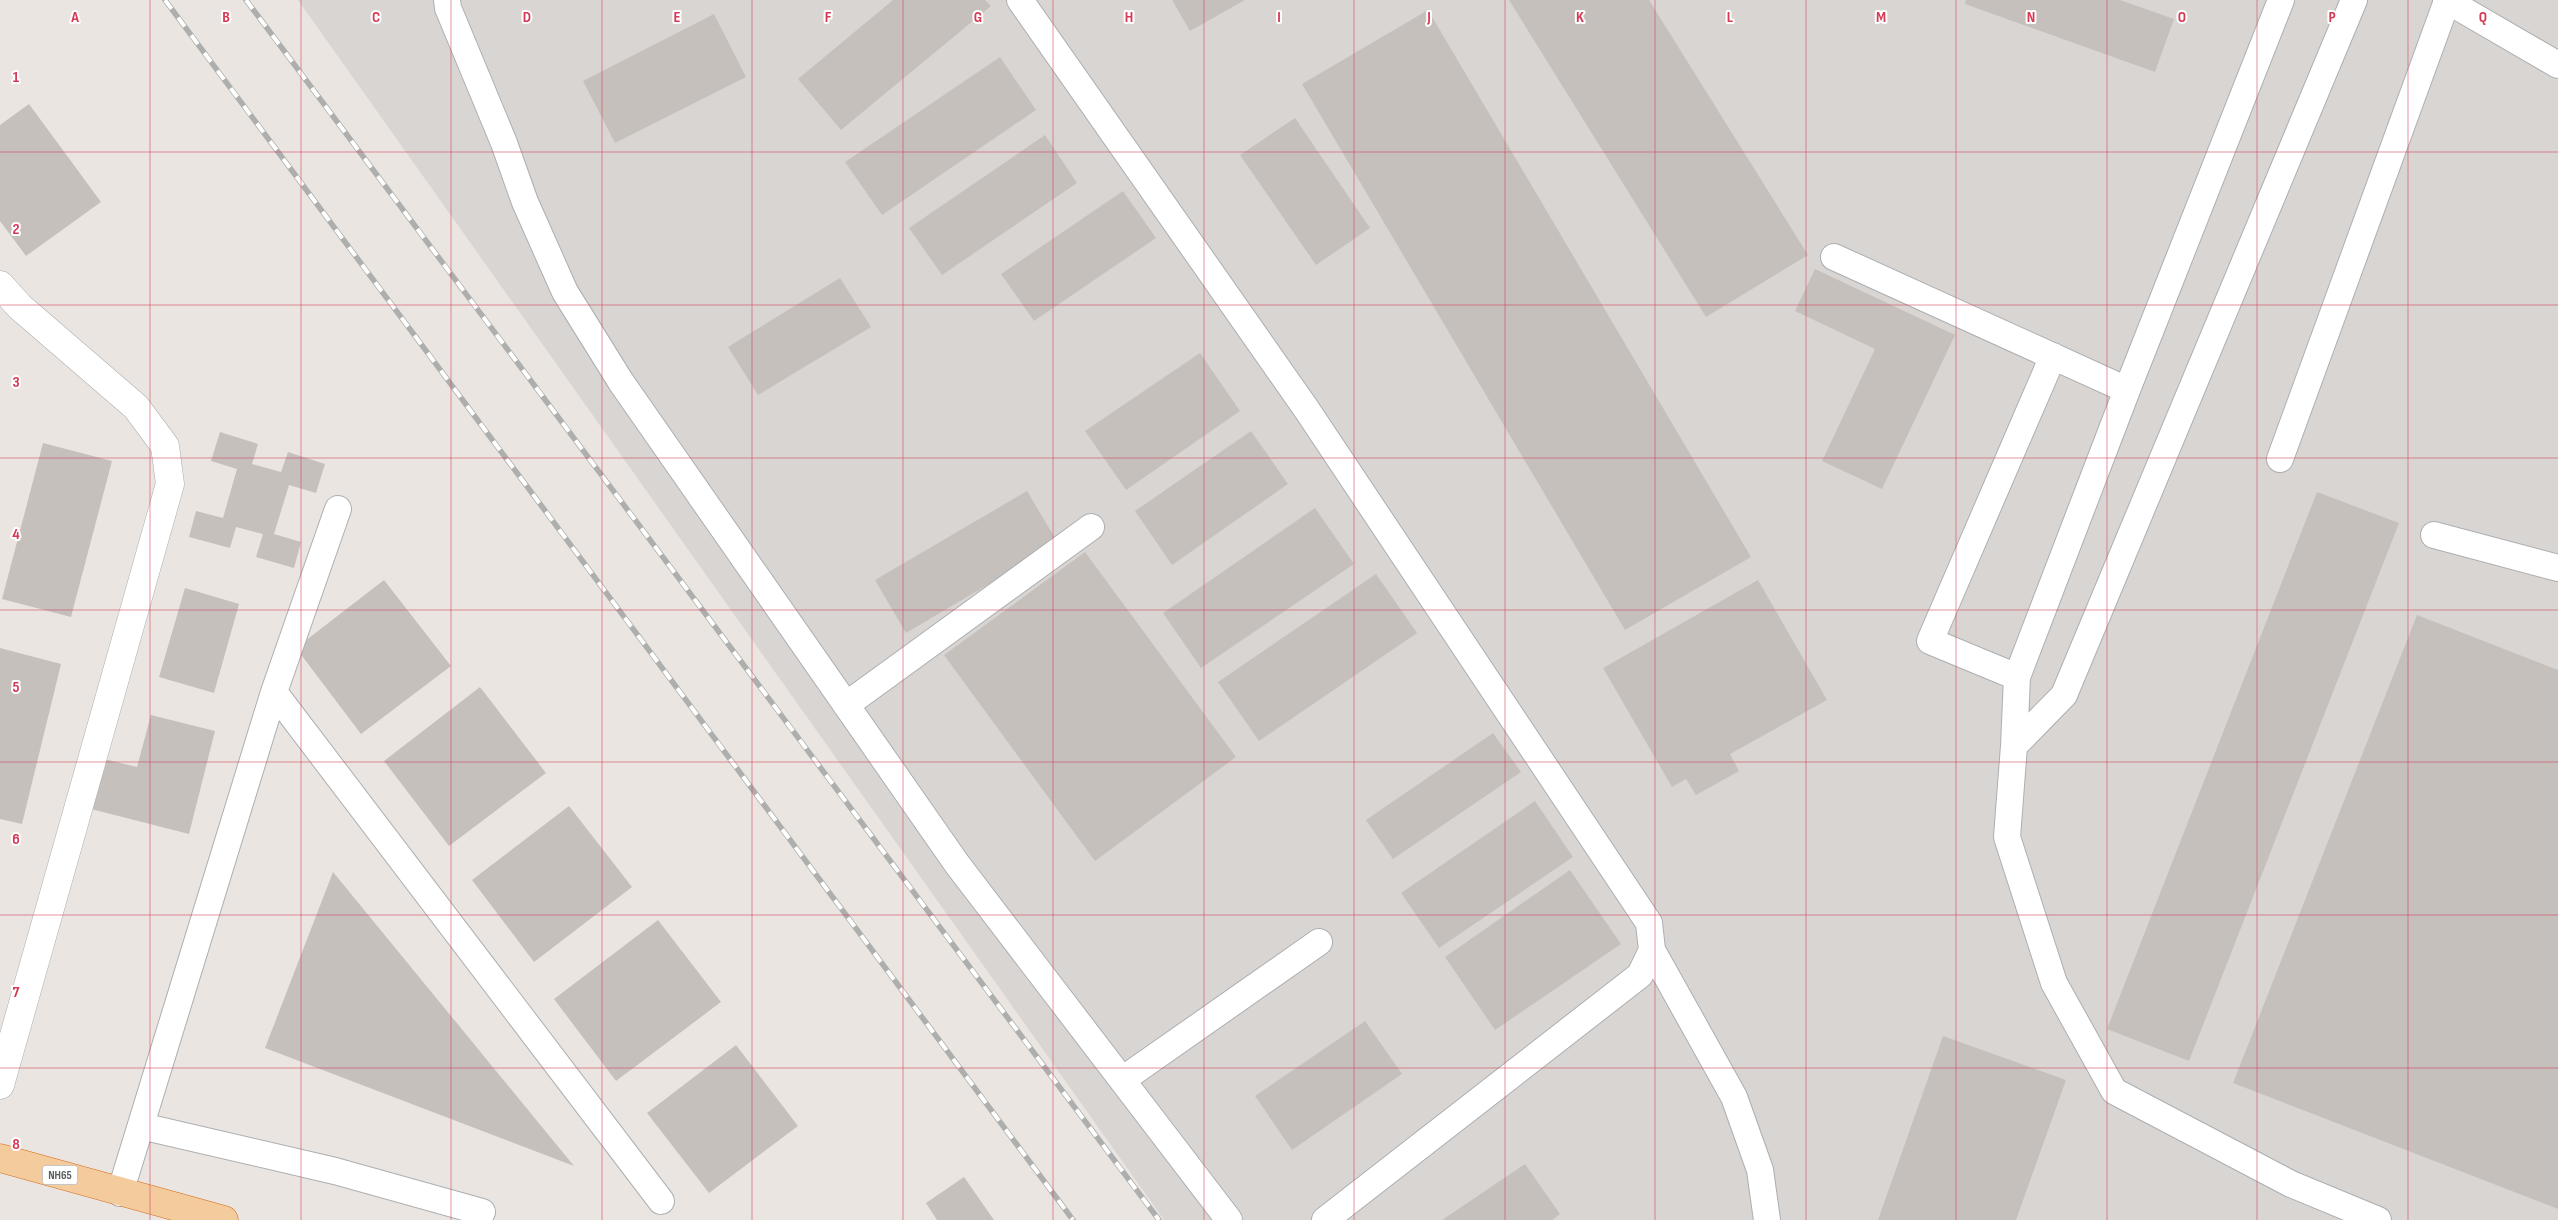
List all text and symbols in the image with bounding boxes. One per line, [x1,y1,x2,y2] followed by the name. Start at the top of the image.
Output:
[70,8,79,27] text: A
[222,8,230,27] text: B
[372,8,380,27] text: C
[523,8,531,27] text: D
[674,8,681,27] text: E
[825,8,832,27] text: F
[974,8,982,27] text: G
[1125,8,1133,27] text: H
[1277,8,1281,27] text: I
[1426,8,1431,27] text: J
[1576,8,1584,27] text: K
[1727,8,1734,27] text: L
[1876,8,1886,27] text: M
[2027,8,2035,27] text: N
[2178,8,2186,27] text: O
[2328,8,2336,27] text: P
[2479,8,2487,27] text: Q
[13,68,20,87] text: 1
[12,220,20,239] text: 2
[12,373,20,392] text: 3
[12,525,20,544] text: 4
[12,678,20,697] text: 5
[12,830,20,849] text: 6
[13,983,20,1002] text: 7
[12,1135,20,1154] text: 8
[42,1166,78,1184] road number: NH65

